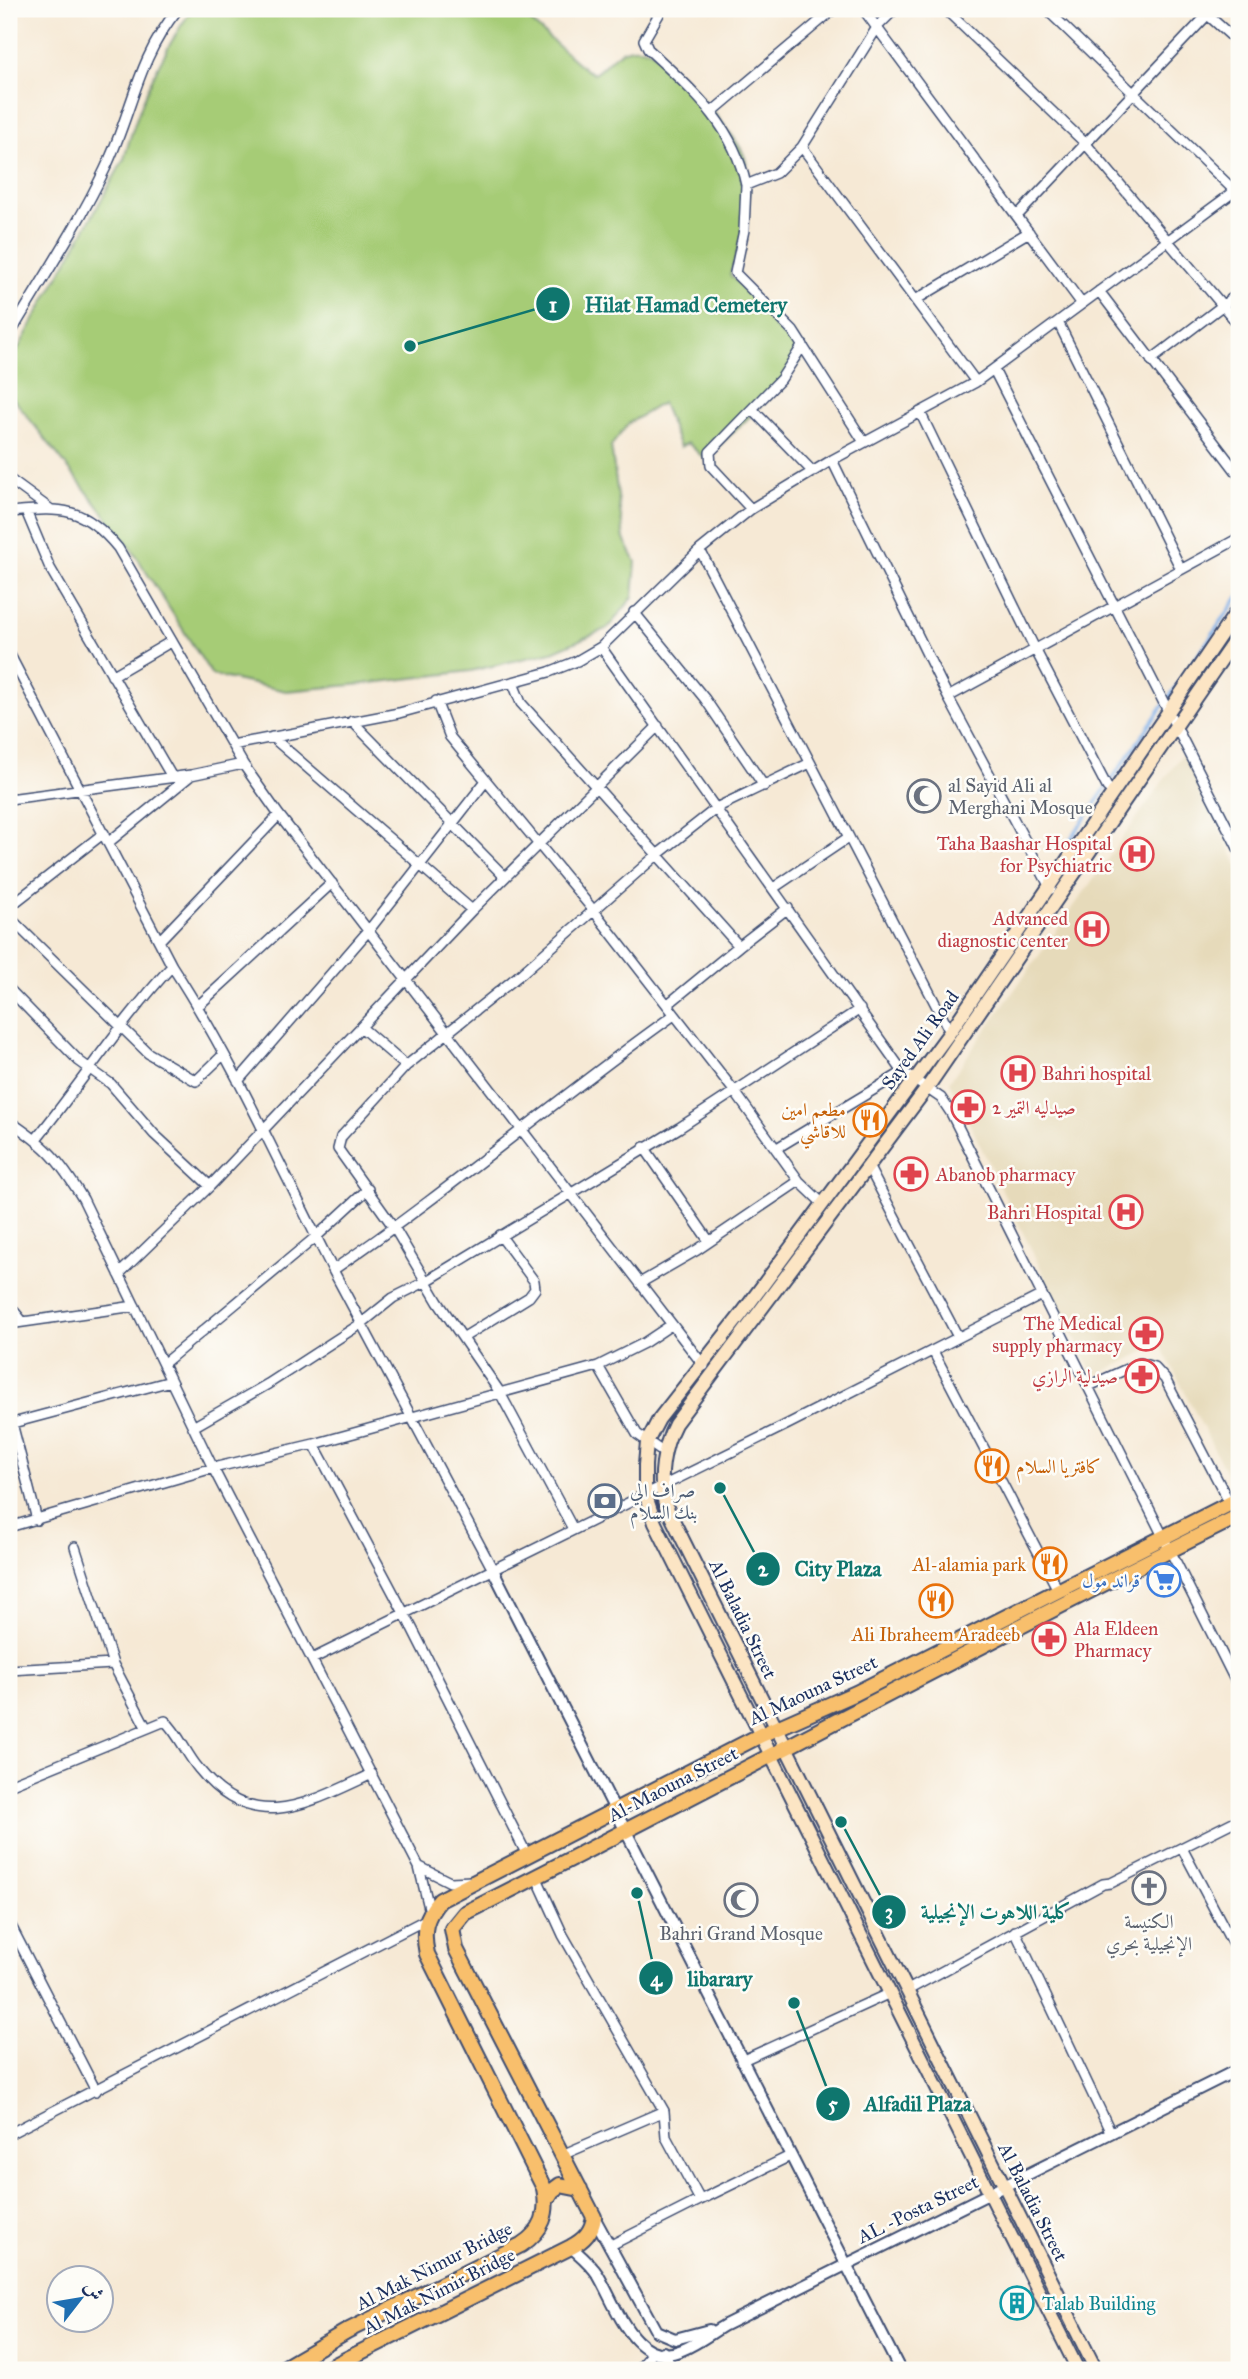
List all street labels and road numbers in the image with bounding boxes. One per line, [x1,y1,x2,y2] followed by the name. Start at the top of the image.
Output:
[876,986,964,1094] street label: Sayed Ali Road
[704,1555,782,1683] street label: Al Baladia Street
[744,1650,881,1730] street label: Al Maouna Street
[603,1741,742,1827] street label: Al-Maouna Street
[993,2138,1073,2265] street label: Al Baladia Street
[853,2170,983,2249] street label: AL -Posta Street
[351,2217,516,2317] street label: Al Mak Nimur Bridge
[358,2243,519,2341] street label: Al Mak Nimir Bridge

